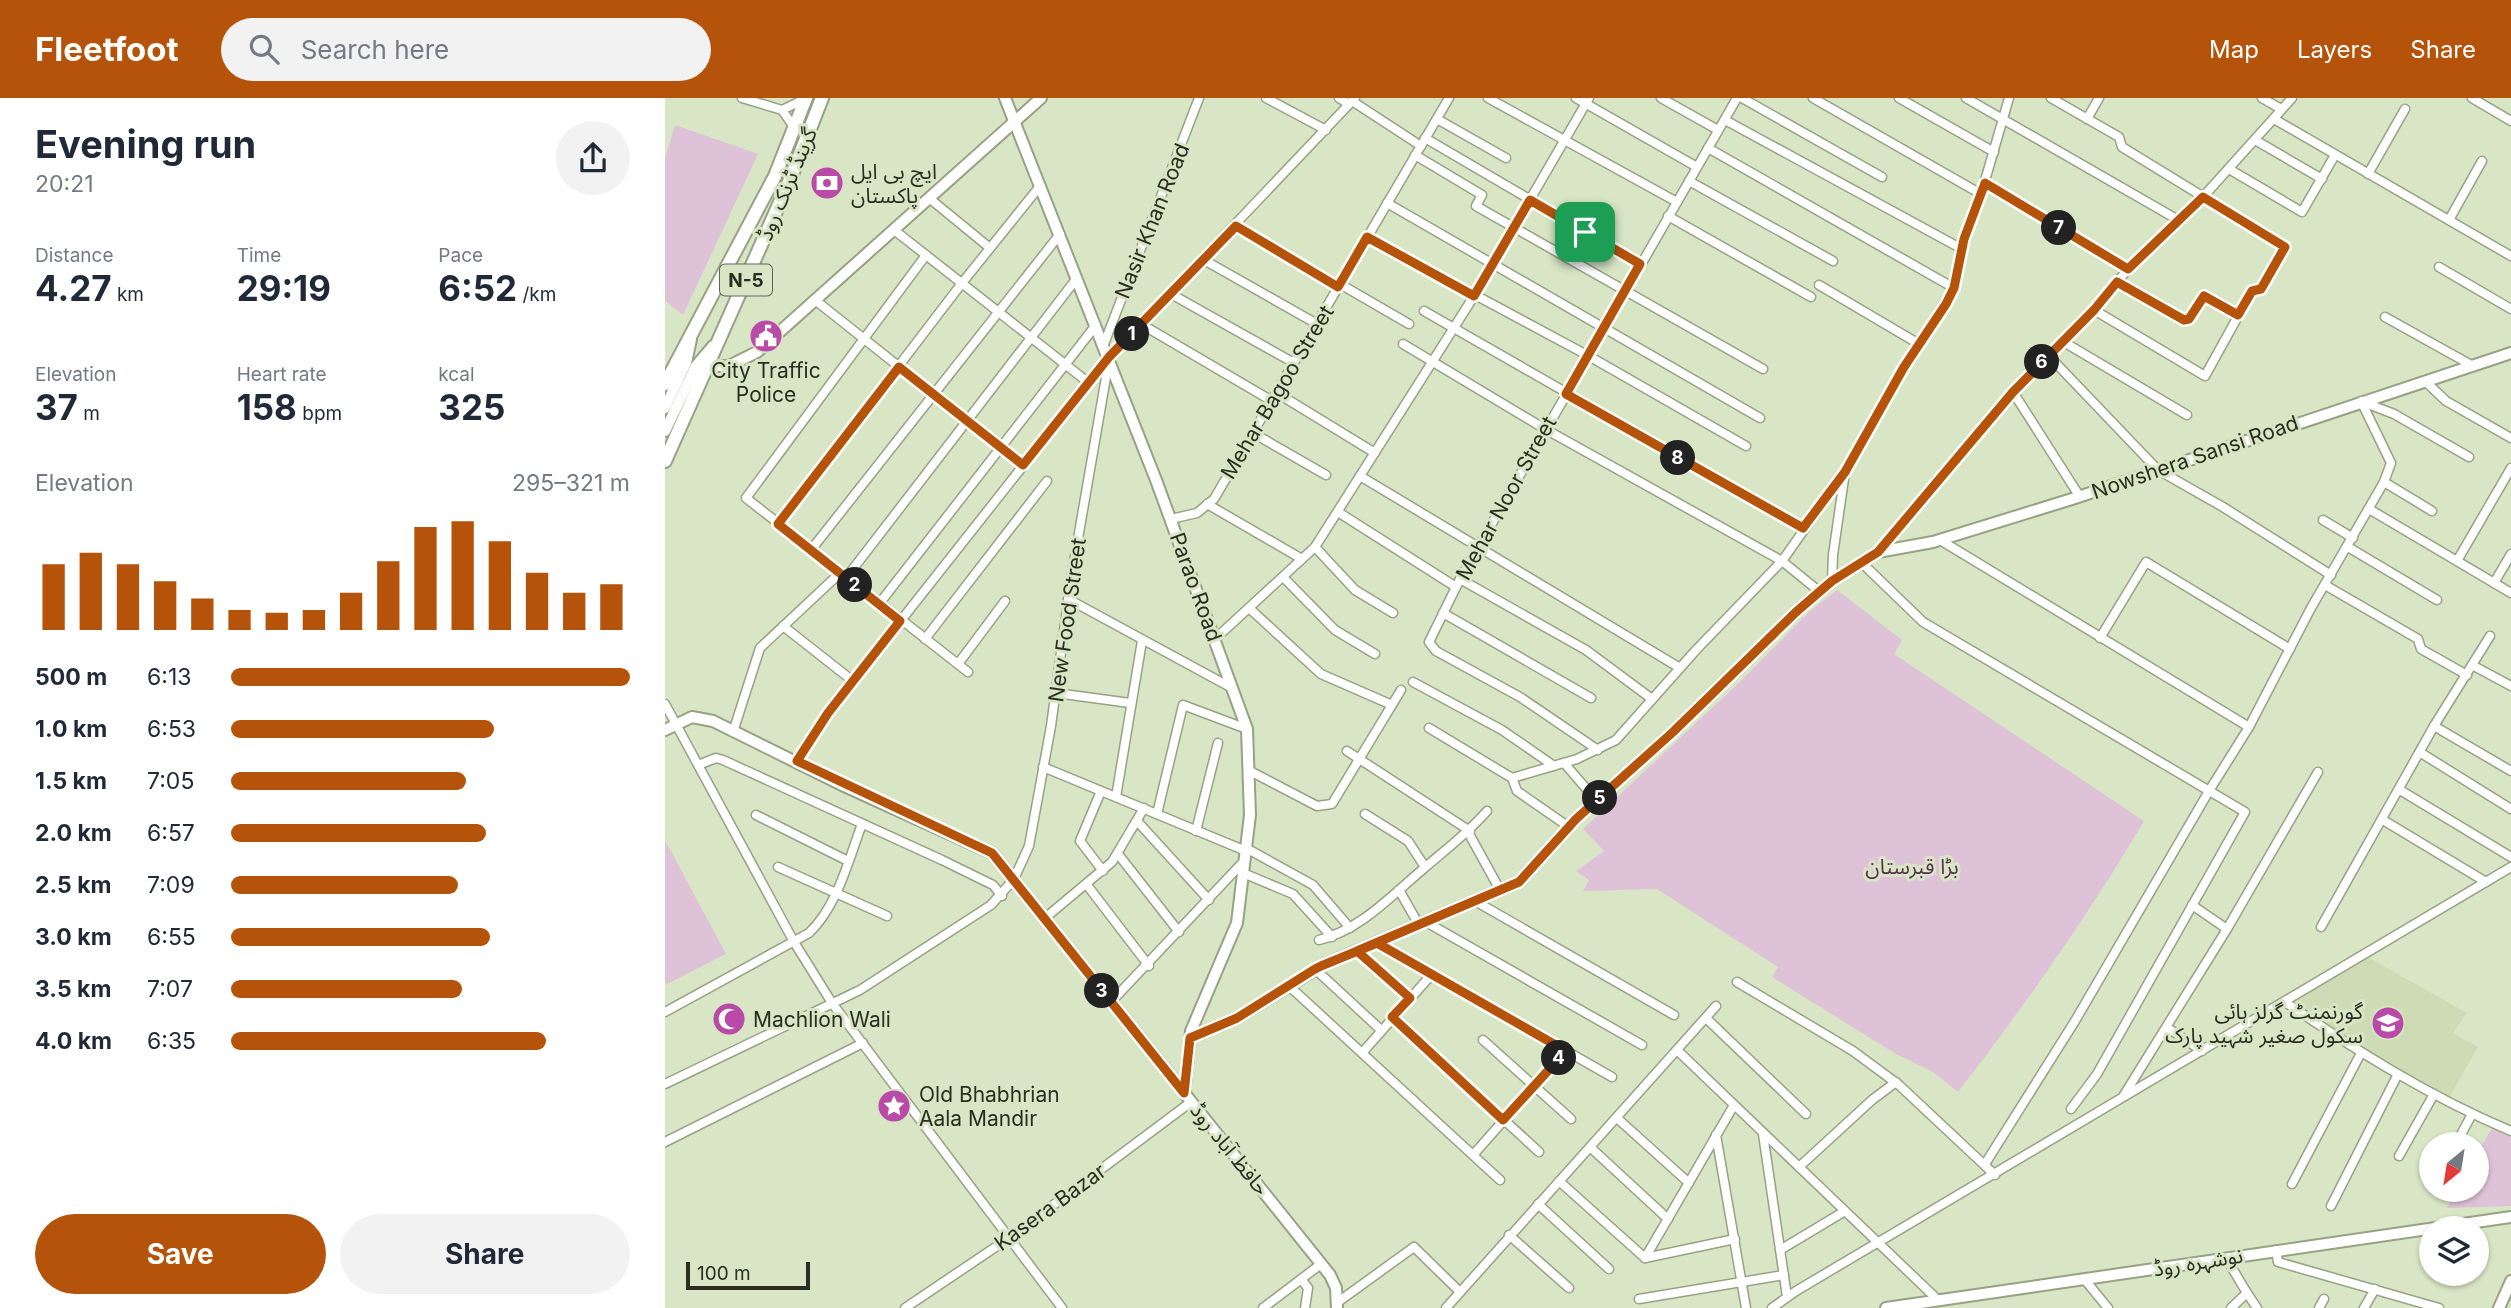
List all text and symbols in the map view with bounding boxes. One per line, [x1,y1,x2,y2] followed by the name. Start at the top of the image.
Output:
[221,18,711,81] search box
[35,29,179,69] text: Fleetfoot
[245,30,283,68] icon: search
[301,34,449,65] text: Search here
[2209,35,2259,64] text: Map
[2297,35,2372,64] text: Layers
[2410,35,2476,64] text: Share
[35,121,256,167] text: Evening run
[556,121,630,195] button: share
[752,124,822,244] street label: گرینڈ ٹرنک روڈ
[1110,140,1194,302] street label: Nasir Khan Road
[851,159,937,209] place label: ایچ بی ایل پاکستان
[808,164,846,202] bank icon: ایچ بی ایل پاکستان
[35,170,94,198] text: 20:21
[1555,202,1615,262] pin
[2041,211,2077,246] pin: 7
[1566,213,1604,251] icon: arrive
[2053,216,2064,239] text: 7
[35,244,113,267] text: Distance
[237,244,281,267] text: Time
[438,244,483,267] text: Pace
[720,264,772,296] road number: N-5
[35,267,112,309] text: 4.27
[237,267,331,309] text: 29:19
[438,267,517,309] text: 6:52
[112,283,144,306] text: km
[517,283,556,306] text: /km
[1215,301,1339,483] street label: Mehar Bagoo Street
[1114,316,1149,352] pin: 1
[747,317,785,355] public building icon: City Traffic Police
[1127,322,1136,345] text: 1
[2025,344,2059,380] pin: 6
[2035,350,2048,373] text: 6
[711,358,821,407] place label: City Traffic Police
[35,363,116,386] text: Elevation
[237,363,327,386] text: Heart rate
[438,363,475,386] text: kcal
[35,386,78,428] text: 37
[237,386,297,428] text: 158
[438,386,505,428] text: 325
[78,402,100,425] text: m
[297,402,342,425] text: bpm
[2088,410,2302,504] street label: Nowshera Sansi Road
[1451,412,1561,584] street label: Mehar Noor Street
[1661,440,1695,476] pin: 8
[1671,446,1684,469] text: 8
[35,469,134,497] text: Elevation
[512,469,630,497] text: 295–321 m
[1165,529,1227,645] street label: Parao Road
[1043,536,1091,704] street label: New Food Street
[837,568,873,602] pin: 2
[849,573,860,596] text: 2
[35,663,107,691] text: 500 m
[147,663,191,691] text: 6:13
[35,715,107,743] text: 1.0 km
[147,715,196,743] text: 6:53
[35,767,107,795] text: 1.5 km
[147,767,194,795] text: 7:05
[1583,780,1618,816] pin: 5
[1593,786,1606,809] text: 5
[35,819,112,847] text: 2.0 km
[147,819,195,847] text: 6:57
[1865,854,1959,879] park label: بڑا قبرستان
[35,871,112,899] text: 2.5 km
[147,871,195,899] text: 7:09
[35,923,112,951] text: 3.0 km
[147,923,196,951] text: 6:55
[1085,974,1119,1008] pin: 3
[35,975,111,1003] text: 3.5 km
[147,975,193,1003] text: 7:07
[1095,979,1108,1002] text: 3
[2165,999,2363,1049] place label: گورنمنٹ گرلز ہائی سکول صغیر شہید پارک
[710,1000,748,1038] mosque icon: Machlion Wali
[2369,1004,2407,1042] school or university icon: گورنمنٹ گرلز ہائی سکول صغیر شہید پارک
[753,1007,891,1032] place label: Machlion Wali
[35,1027,112,1055] text: 4.0 km
[147,1027,196,1055] text: 6:35
[1541,1040,1577,1076] pin: 4
[1552,1046,1565,1069] text: 4
[919,1082,1060,1131] place label: Old Bhabhrian Aala Mandir
[875,1087,913,1125] place icon: Old Bhabhrian Aala Mandir
[1185,1098,1275,1200] street label: حافظ آباد روڈ
[2419,1132,2489,1202] north arrow
[2419,1132,2489,1286] map controls
[989,1158,1111,1256] street label: Kasera Bazar
[35,1214,326,1294] button: Save
[340,1214,630,1294] button: Share
[2419,1216,2489,1286] button: layers
[2151,1243,2245,1282] street label: نوشہرہ روڈ
[686,1259,810,1291] scale bar
[697,1262,751,1285] text: 100 m

